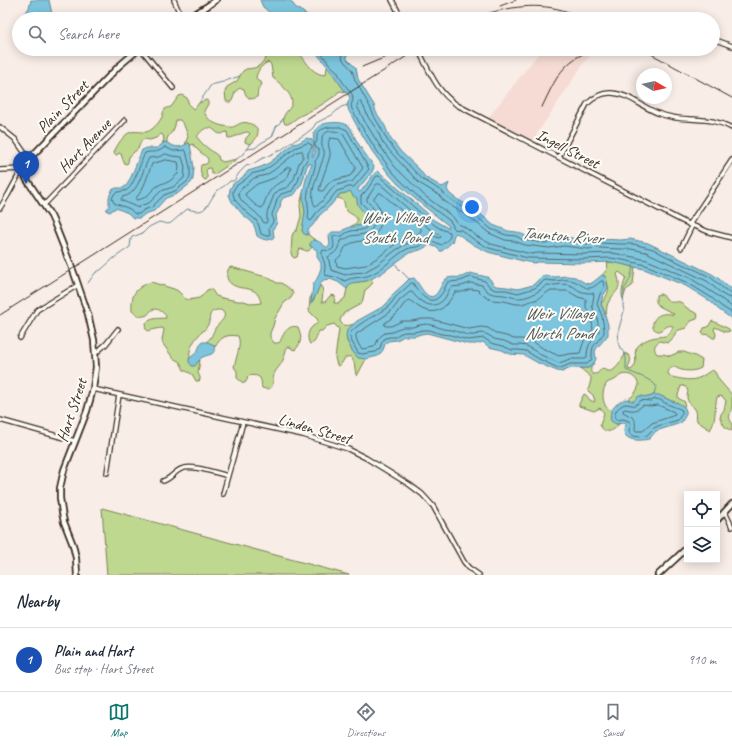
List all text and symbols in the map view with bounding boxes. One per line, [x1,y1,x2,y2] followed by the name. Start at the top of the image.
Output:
[12,12,720,56] search box
[26,23,48,45] icon: search
[58,25,119,44] text: Search here
[636,68,672,104] north arrow
[33,75,94,137] street label: Plain Street
[54,113,117,177] street label: Hart Avenue
[533,125,604,174] street label: Ingell Street
[13,151,39,184] pin: 1
[462,197,482,217] your location
[361,207,433,248] water label: Weir Village South Pond
[521,222,606,249] water label: Taunton River
[525,303,598,344] water label: Weir Village North Pond
[52,374,92,445] street label: Hart Street
[276,409,356,450] street label: Linden Street
[684,491,720,563] map controls
[684,491,720,527] button: locate
[684,527,720,563] button: layers
[16,591,59,612] text: Nearby
[54,642,132,661] text: Plain and Hart
[26,652,32,668] text: 1
[688,652,716,668] text: 910 m
[54,661,153,677] text: Bus stop · Hart Street
[108,701,130,739] tab: Map
[347,701,385,739] tab: Directions
[602,701,624,739] tab: Saved

